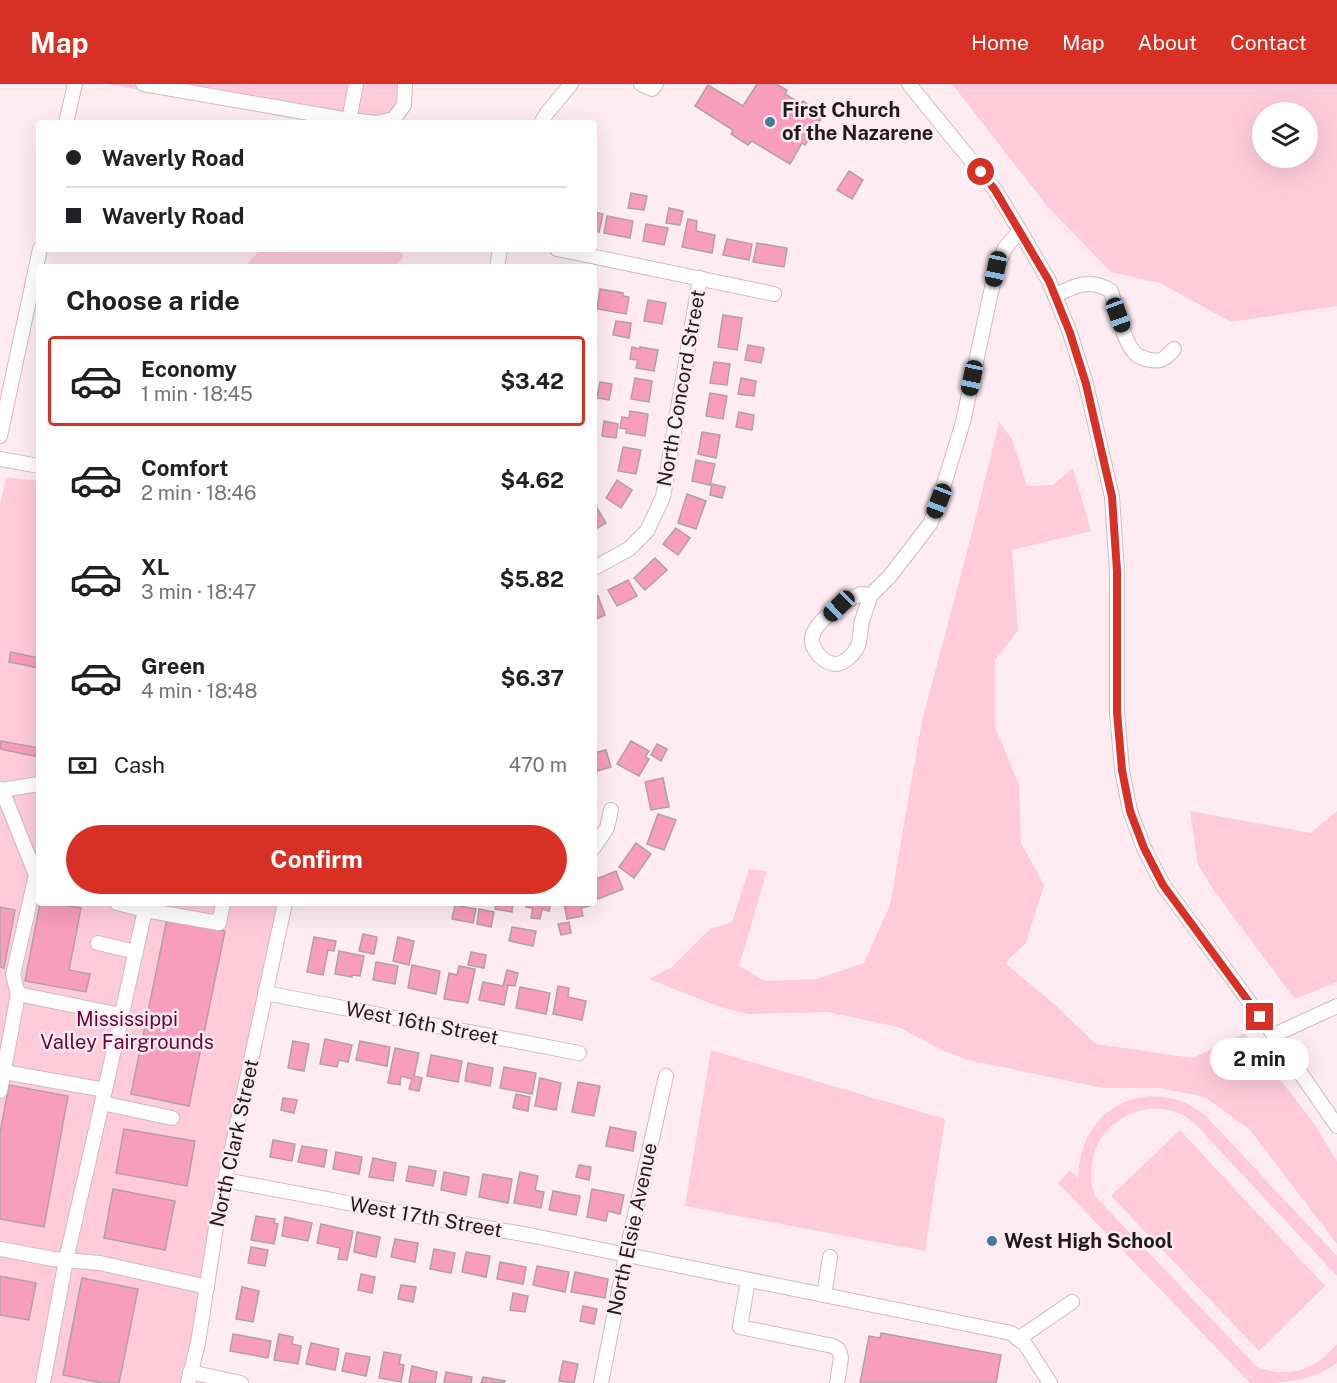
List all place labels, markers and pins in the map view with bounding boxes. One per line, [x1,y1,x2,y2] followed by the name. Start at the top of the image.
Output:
[782,98,933,145] place label: First Church of the Nazarene
[763,115,777,129] marker: First Church of the Nazarene
[1004,1229,1173,1253] place label: West High School
[985,1234,999,1248] marker: West High School

